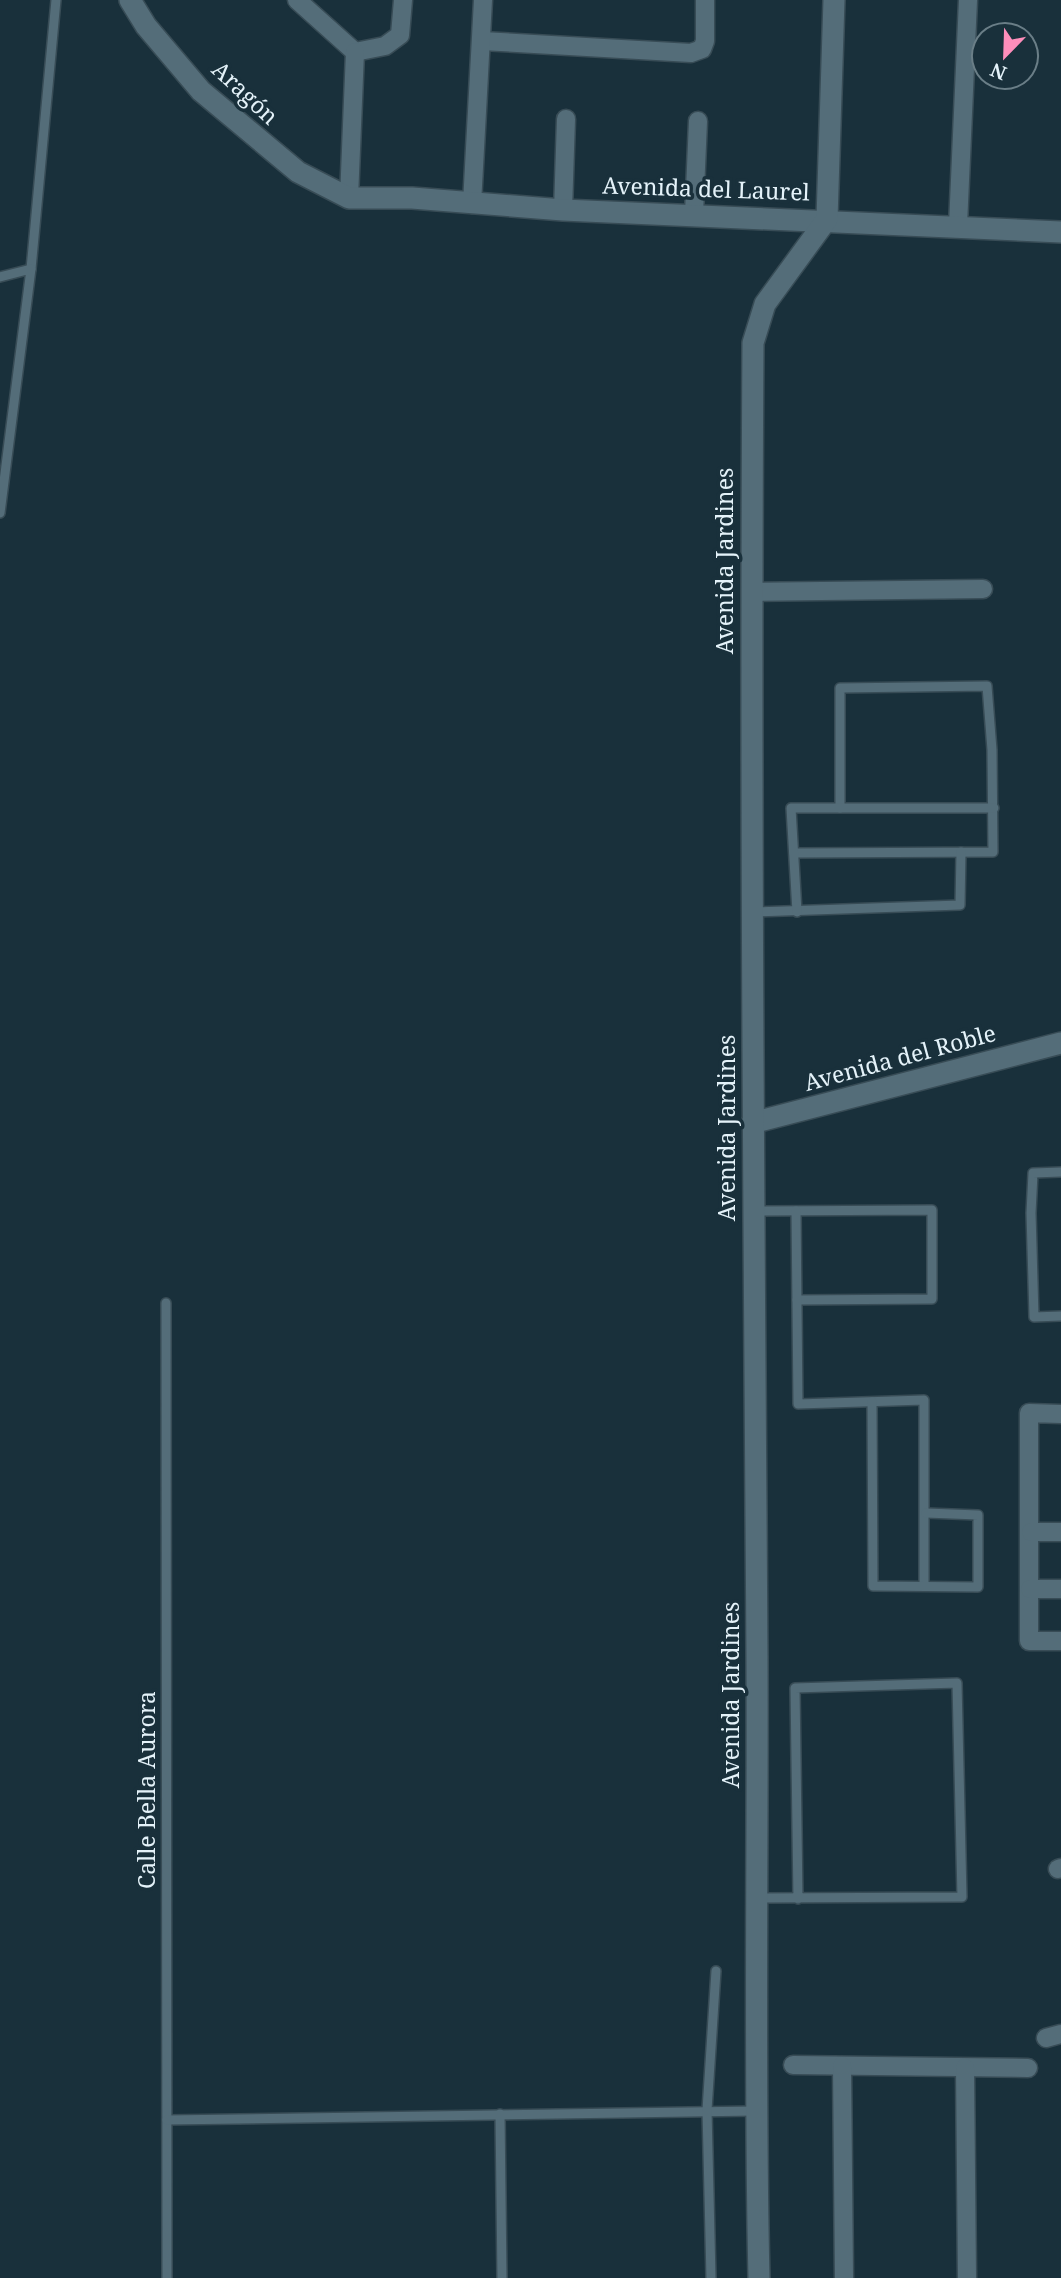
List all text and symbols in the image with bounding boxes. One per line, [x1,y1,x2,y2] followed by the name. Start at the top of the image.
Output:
[970,21,1040,91] north arrow
[206,53,286,131] street label: Aragón
[986,57,1010,87] text: N
[602,168,810,208] street label: Avenida del Laurel
[708,468,740,654] street label: Avenida Jardines
[800,1016,999,1098] street label: Avenida del Roble
[710,1035,742,1221] street label: Avenida Jardines
[714,1602,746,1788] street label: Avenida Jardines
[130,1691,162,1889] street label: Calle Bella Aurora

